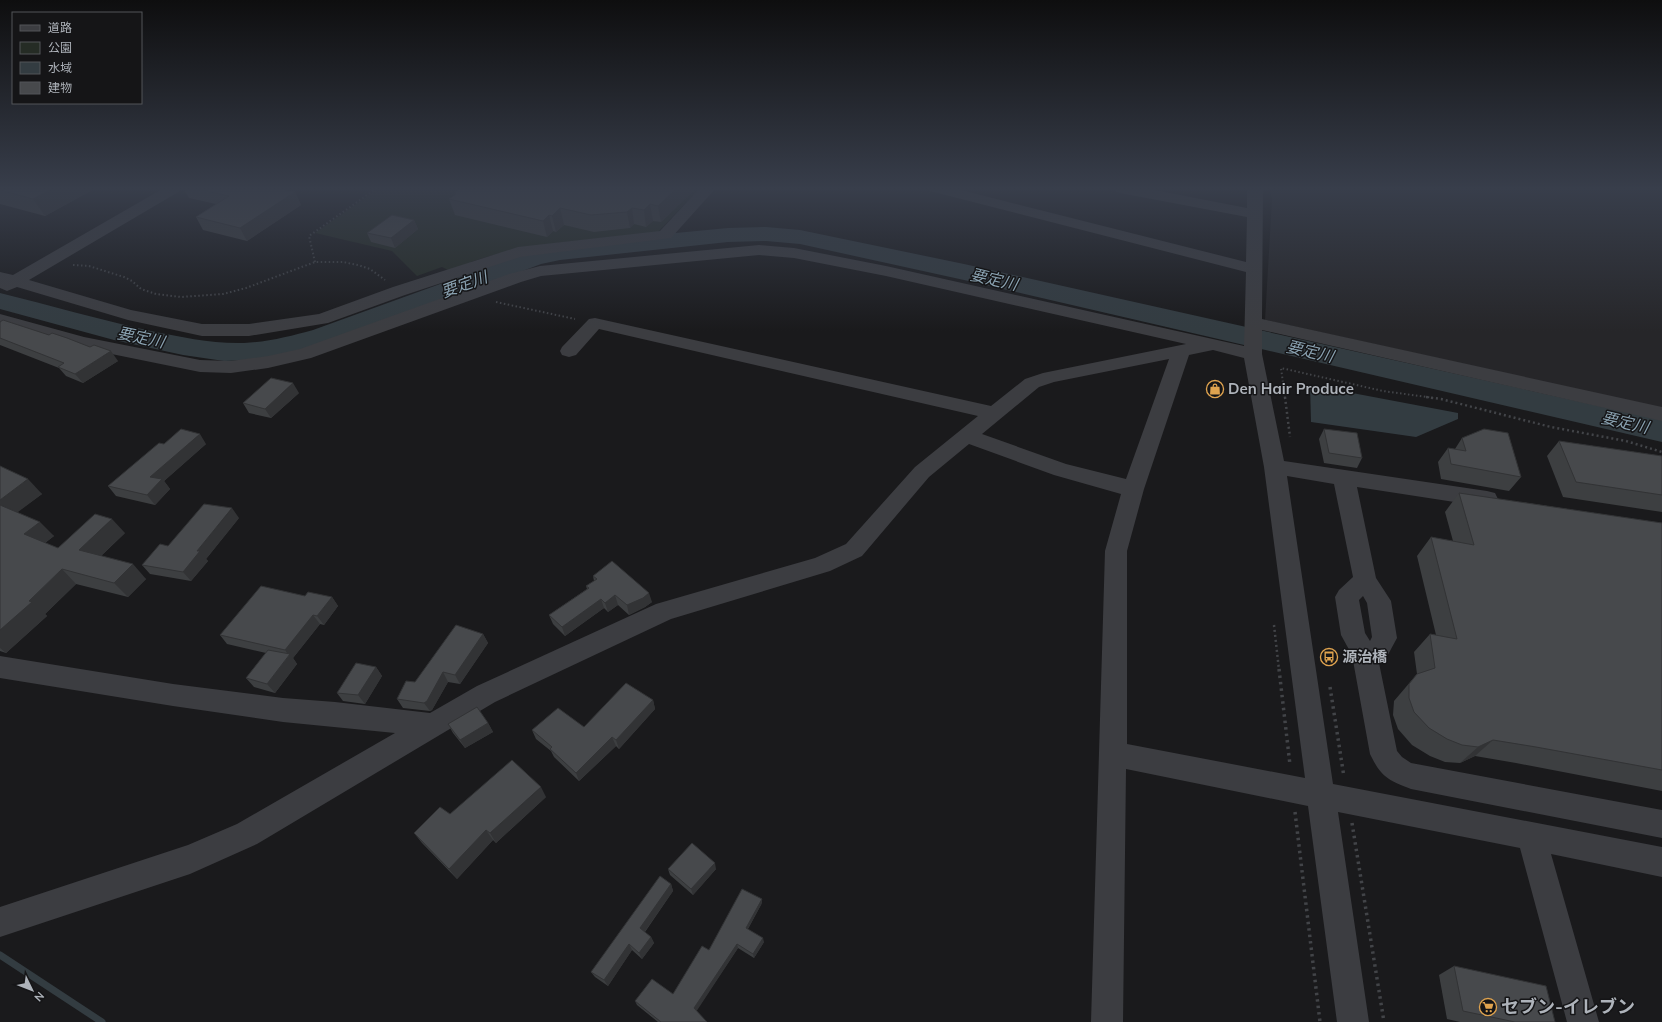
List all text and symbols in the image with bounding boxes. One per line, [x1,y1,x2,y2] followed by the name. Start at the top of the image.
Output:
[12,12,142,104] legend
[48,20,72,35] text: 道路
[48,40,72,55] text: 公園
[48,60,72,75] text: 水域
[48,80,72,95] text: 建物
[968,264,1022,295] water label: 要定川
[438,266,492,302] water label: 要定川
[115,322,169,352] water label: 要定川
[1284,336,1338,367] water label: 要定川
[1205,379,1225,399] shop icon: Den Hair Produce
[1228,379,1354,398] place label: Den Hair Produce
[1599,407,1653,438] water label: 要定川
[1319,647,1339,667] bus stop icon: 源治橋
[1342,647,1388,666] place label: 源治橋
[12,970,52,1010] north arrow
[31,989,47,1005] text: N
[1501,995,1635,1018] place label: セブン-イレブン
[1478,997,1498,1017] supermarket icon: セブン-イレブン

